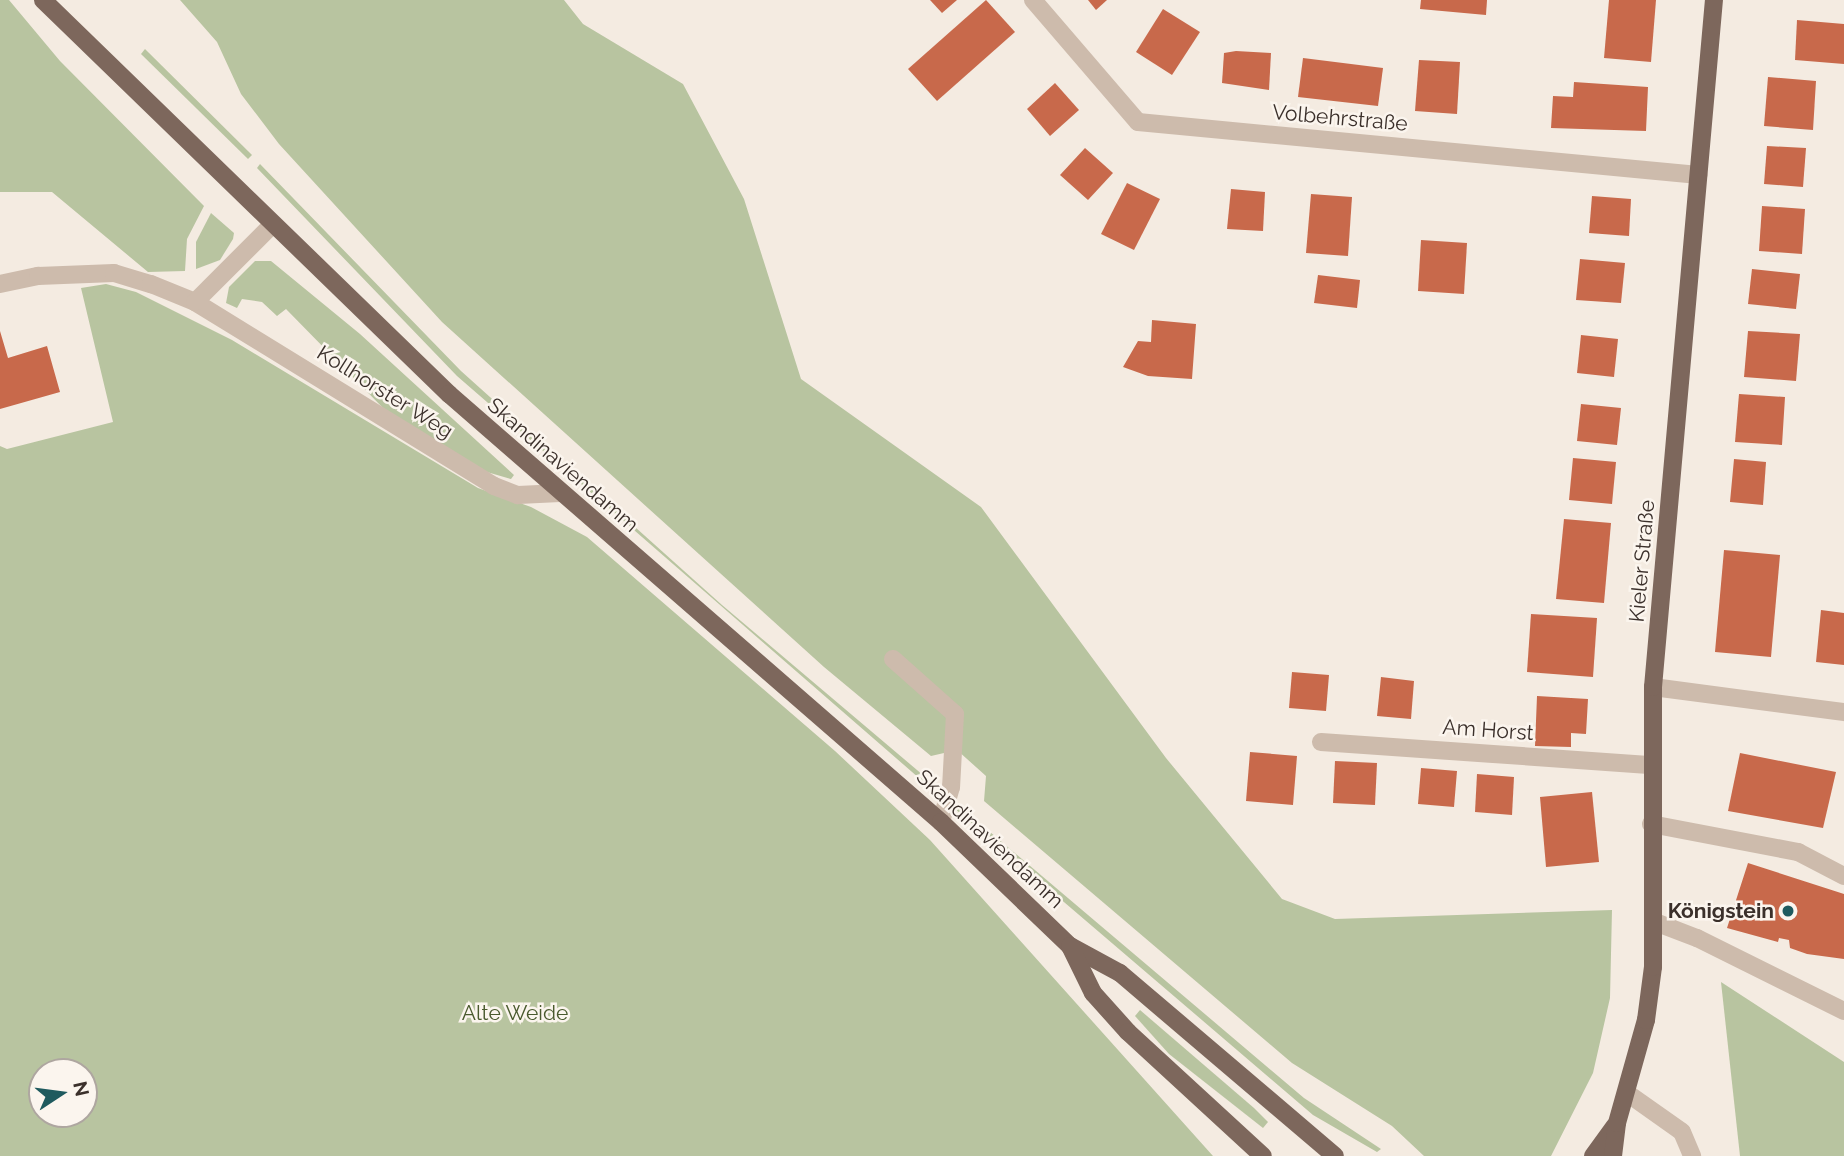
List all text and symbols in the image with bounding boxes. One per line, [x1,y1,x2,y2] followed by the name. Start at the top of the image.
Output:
[1271,100,1409,136] street label: Volbehrstraße
[312,340,458,444] street label: Kollhorster Weg
[482,393,644,537] street label: Skandinaviendamm
[1624,498,1660,624] street label: Kieler Straße
[1442,714,1534,746] street label: Am Horst
[911,764,1069,914] street label: Skandinaviendamm
[1668,898,1774,924] place label: Königstein
[1780,903,1796,919] marker: Königstein
[461,1000,569,1026] park label: Alte Weide
[28,1058,98,1128] north arrow
[69,1079,94,1098] text: N

